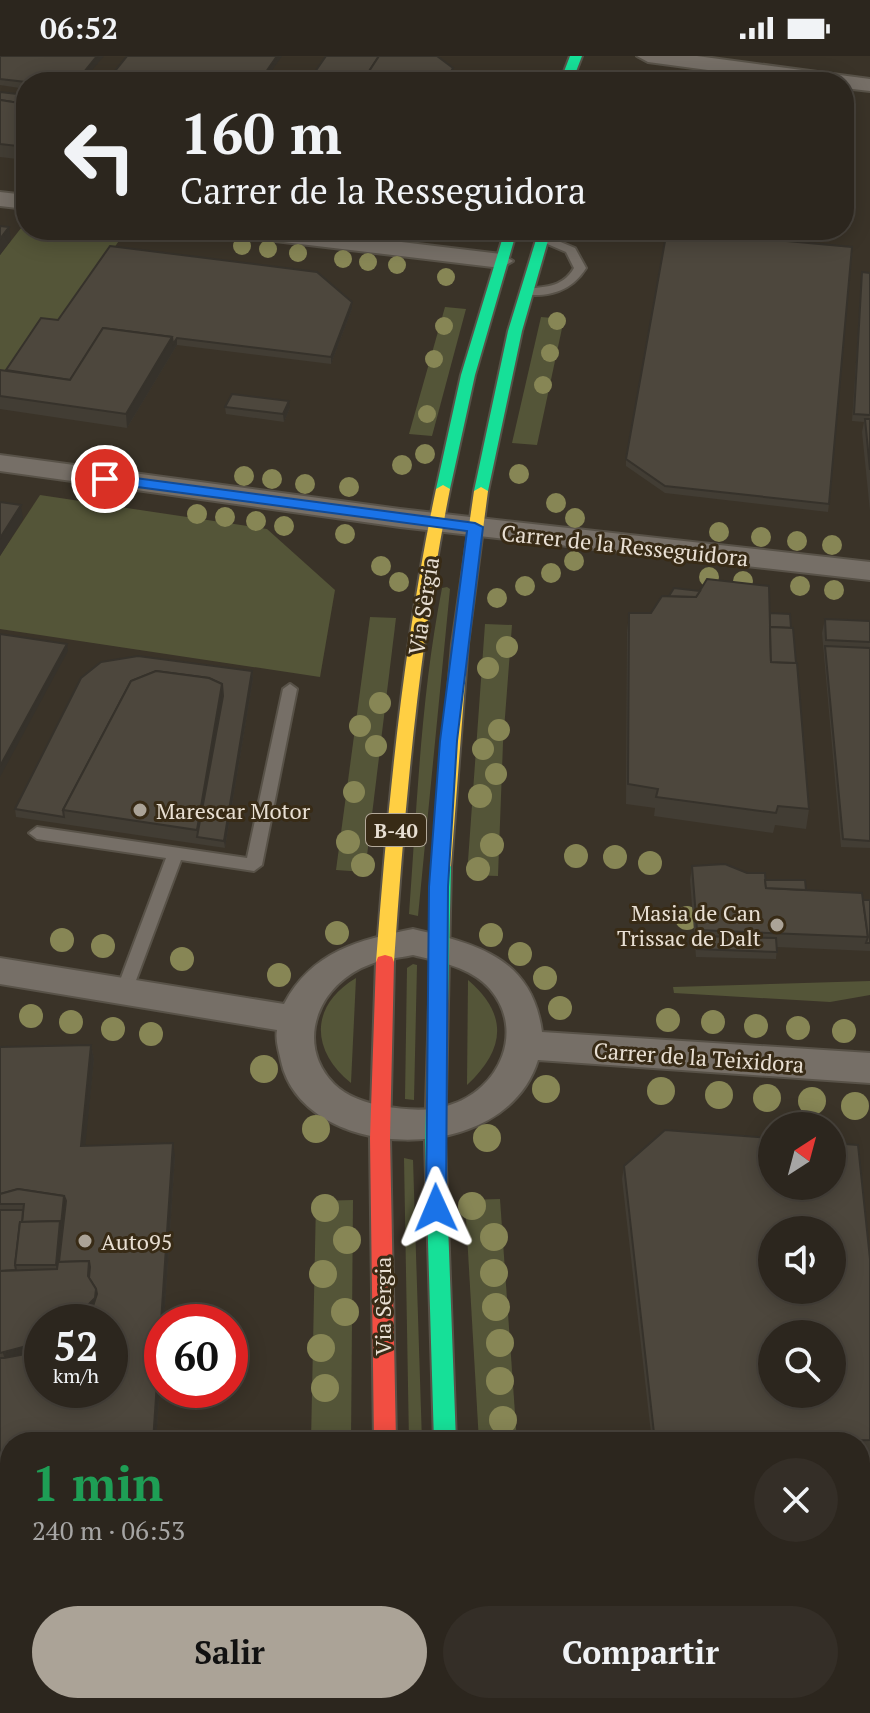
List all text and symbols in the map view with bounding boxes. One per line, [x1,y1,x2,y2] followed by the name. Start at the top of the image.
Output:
[40,8,118,48] text: 06:52
[180,96,342,170] text: 160 m
[48,104,152,208] icon: left
[180,167,586,214] text: Carrer de la Resseguidora
[71,445,139,513] pin
[83,457,127,501] icon: arrive
[500,518,750,572] street label: Carrer de la Resseguidora
[401,555,445,657] street label: Via Sèrgia
[156,796,311,825] place label: Marescar Motor
[131,801,149,819] marker: Marescar Motor
[366,814,426,846] road number: B-40
[617,898,761,952] place label: Masia de Can Trissac de Dalt
[768,916,786,934] marker: Masia de Can Trissac de Dalt
[593,1035,805,1079] street label: Carrer de la Teixidora
[758,1112,846,1200] north arrow
[758,1112,846,1408] map controls
[394,1166,478,1250] position arrow
[758,1216,846,1304] button: sound
[101,1227,172,1256] place label: Auto95
[76,1232,94,1250] marker: Auto95
[368,1257,397,1355] street label: Via Sèrgia
[144,1304,248,1408] speed limit sign: 60
[53,1319,99,1372] text: 52
[758,1320,846,1408] button: search
[53,1362,99,1389] text: km/h
[32,1451,163,1515] text: 1 min
[754,1458,838,1542] button: close
[32,1513,185,1547] text: 240 m · 06:53
[32,1606,427,1698] button: Salir
[443,1606,838,1698] button: Compartir

